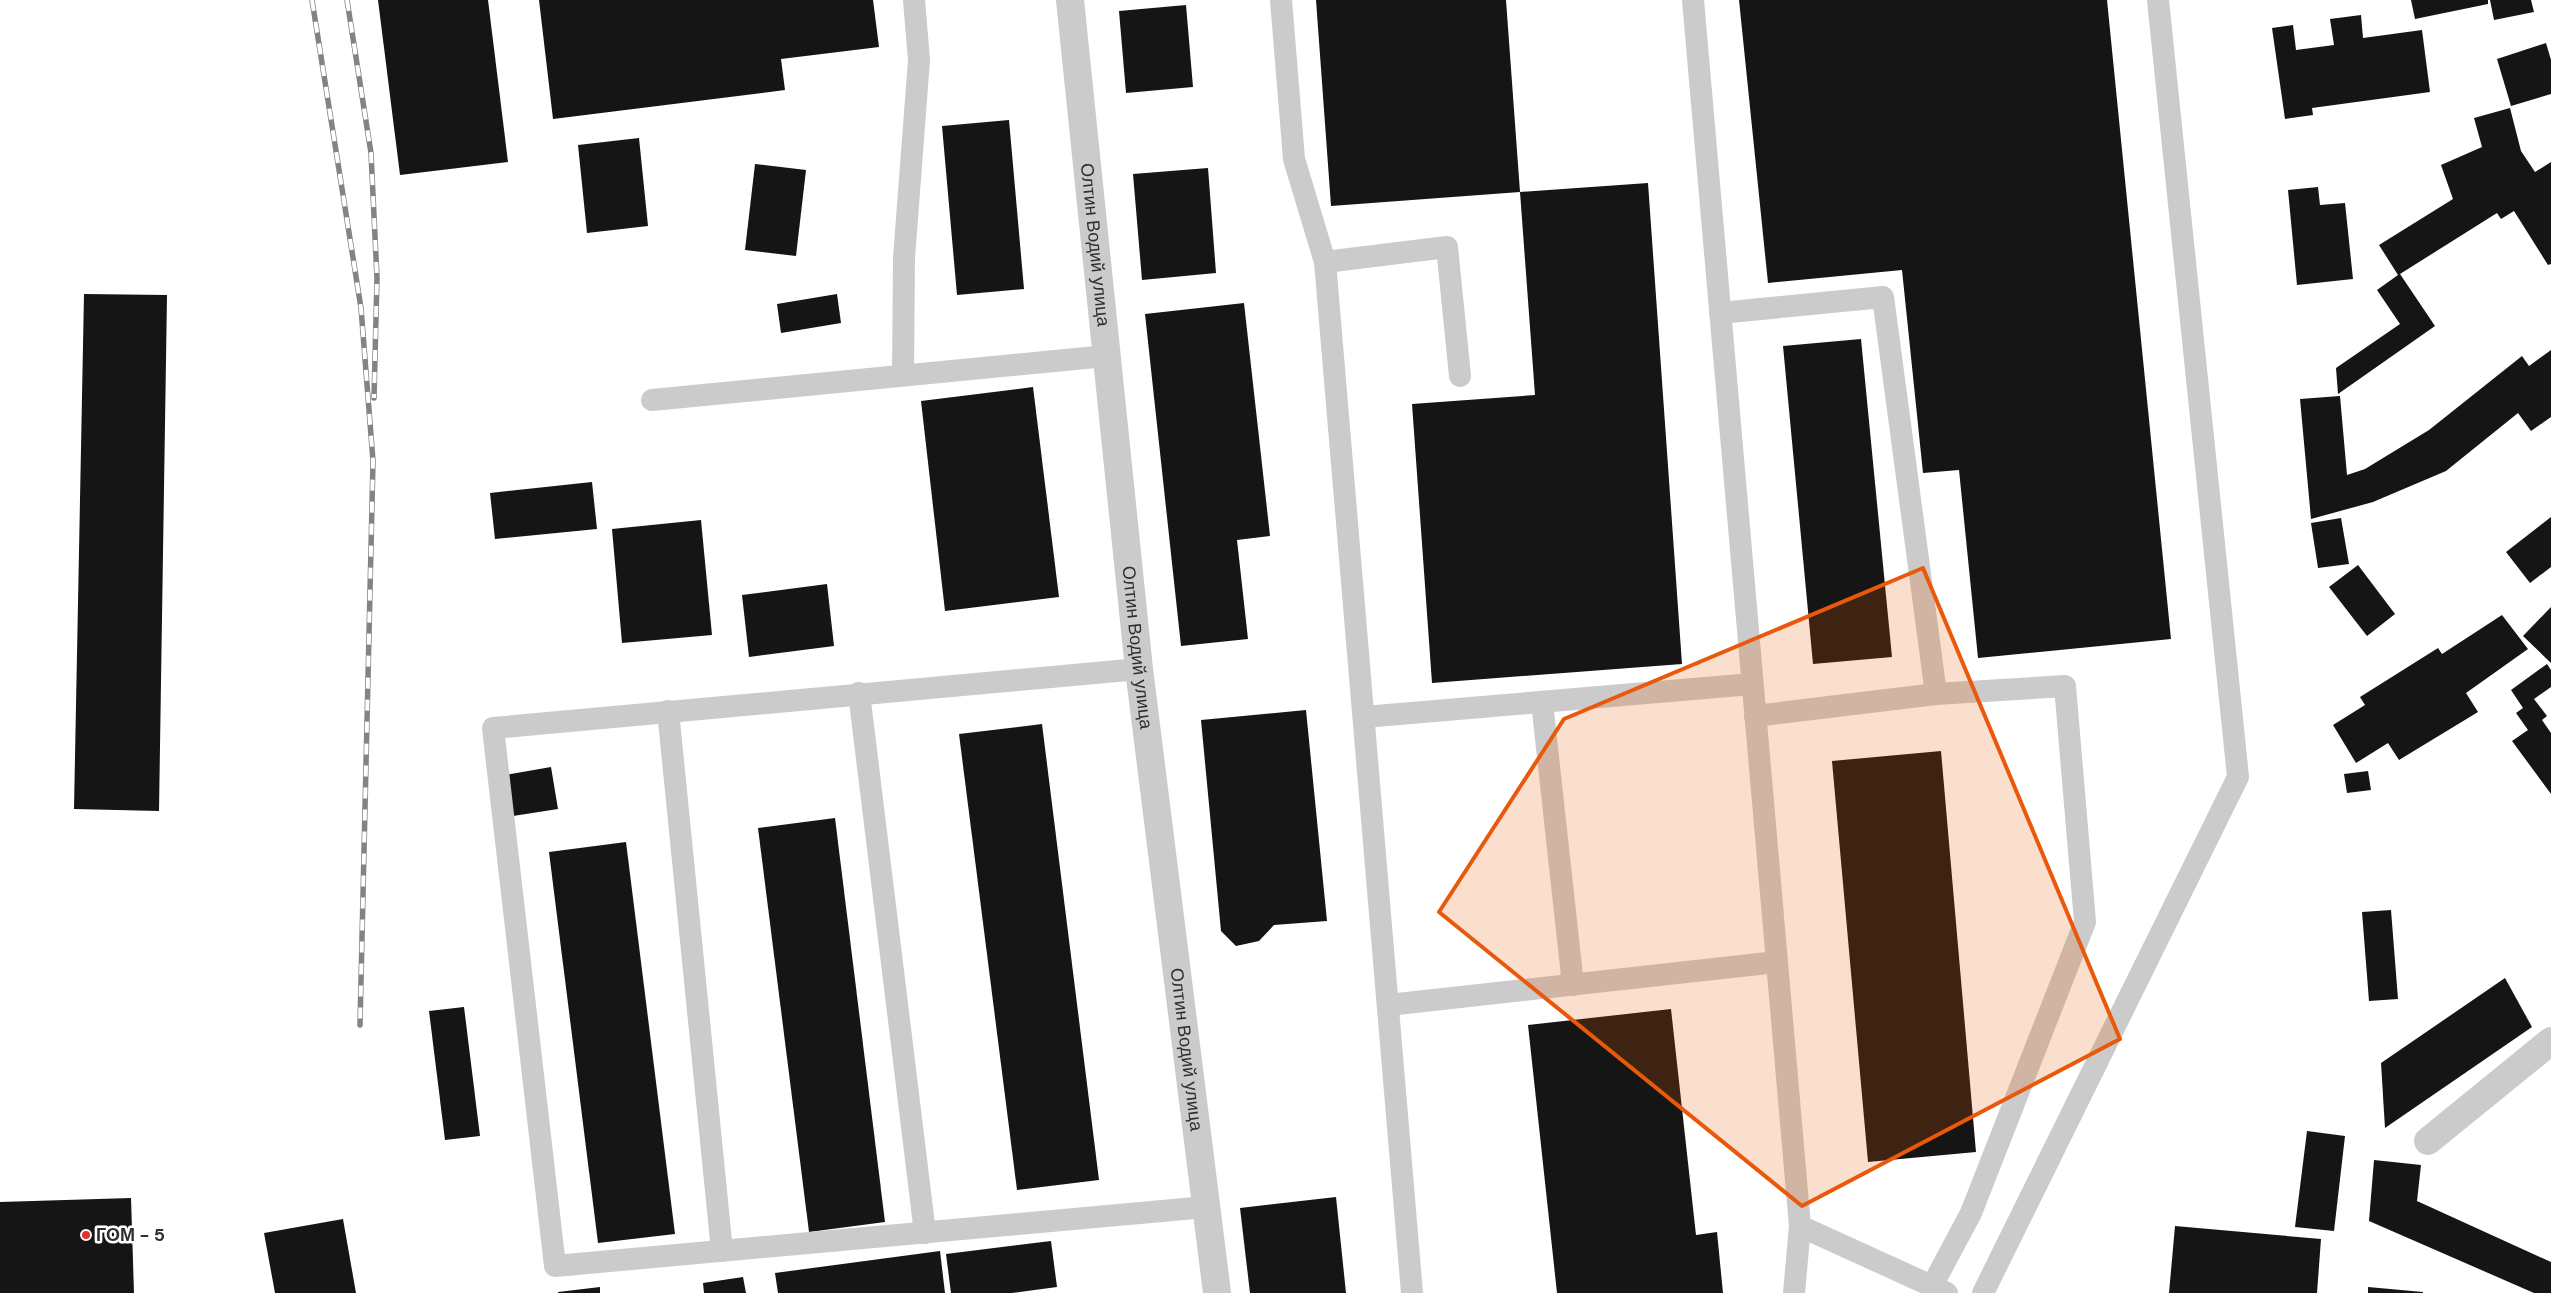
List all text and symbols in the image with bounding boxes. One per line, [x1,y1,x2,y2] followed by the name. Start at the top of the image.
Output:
[1075,162,1116,328] street label: Олтин Водий улица
[1116,565,1159,731] street label: Олтин Водий улица
[1164,967,1209,1133] street label: Олтин Водий улица
[96,1223,165,1247] place label: ГОМ - 5
[80,1229,92,1241] marker: ГОМ - 5

